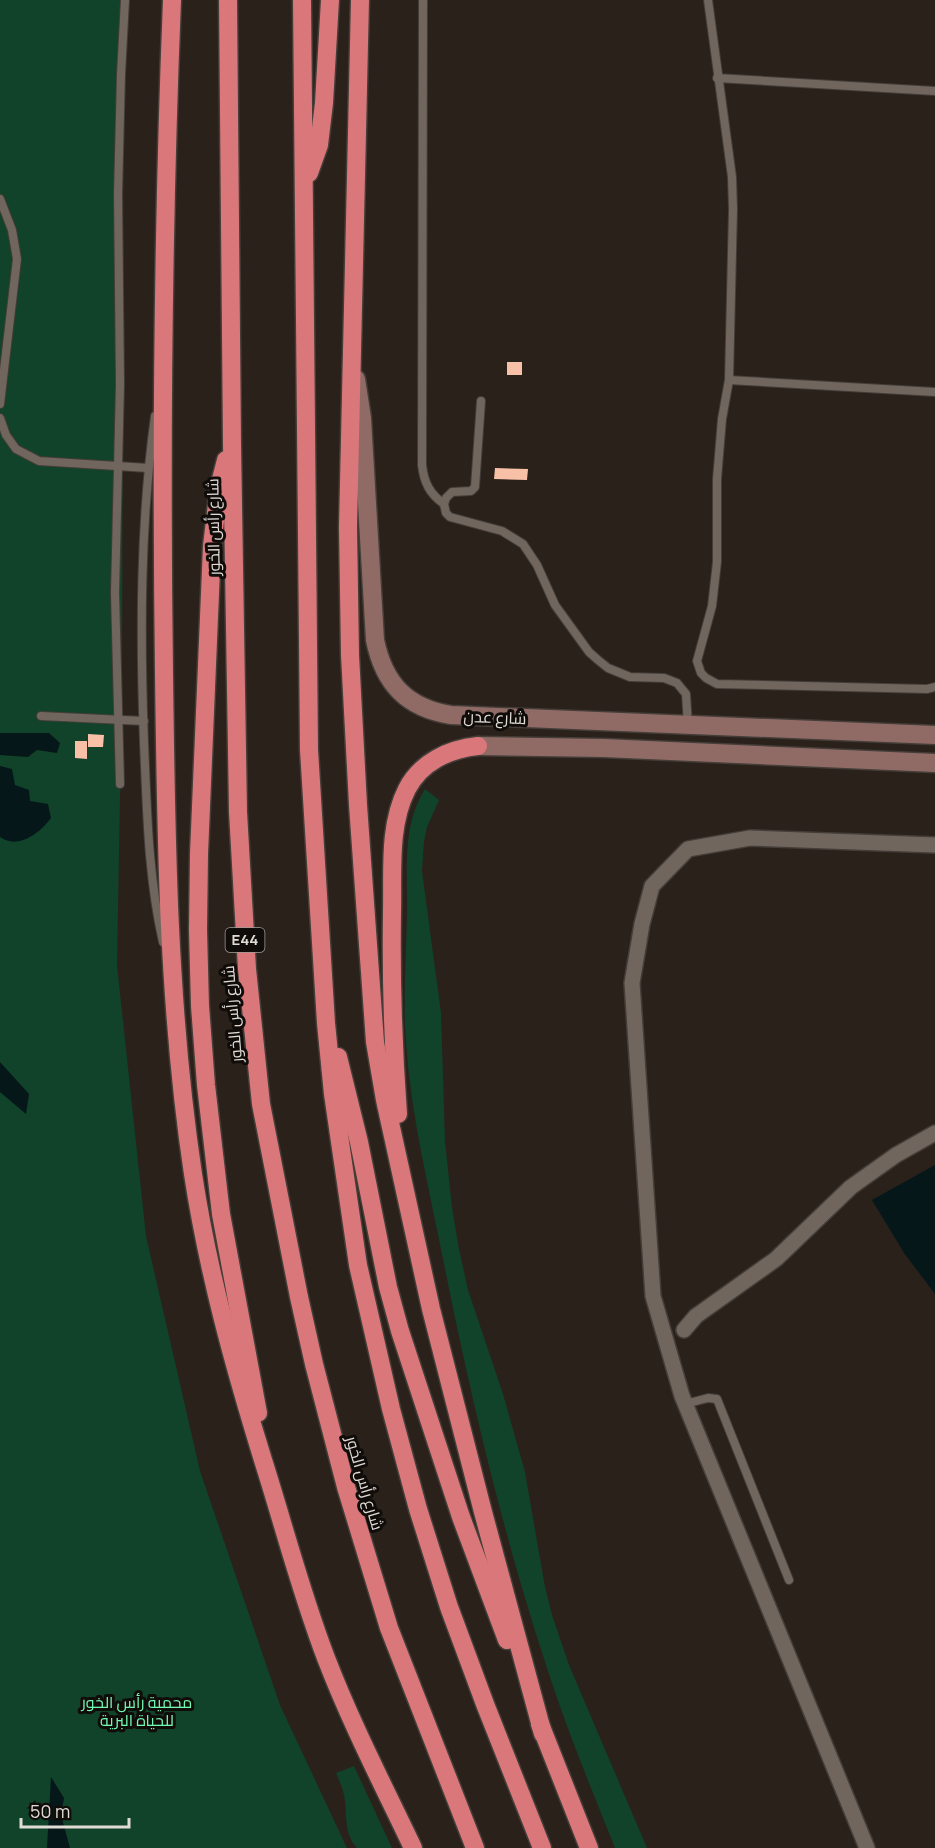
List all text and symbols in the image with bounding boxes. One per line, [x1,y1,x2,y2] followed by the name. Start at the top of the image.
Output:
[201,478,226,577] street label: شارع رأس الخور
[463,705,527,730] street label: شارع عدن
[226,928,264,952] road number: E44
[217,965,248,1064] street label: شارع رأس الخور
[340,1432,389,1533] street label: شارع رأس الخور
[81,1691,192,1731] park label: محمية رأس الخور للحياة البرية
[21,1791,129,1829] scale bar
[30,1799,70,1823] text: 50 m

